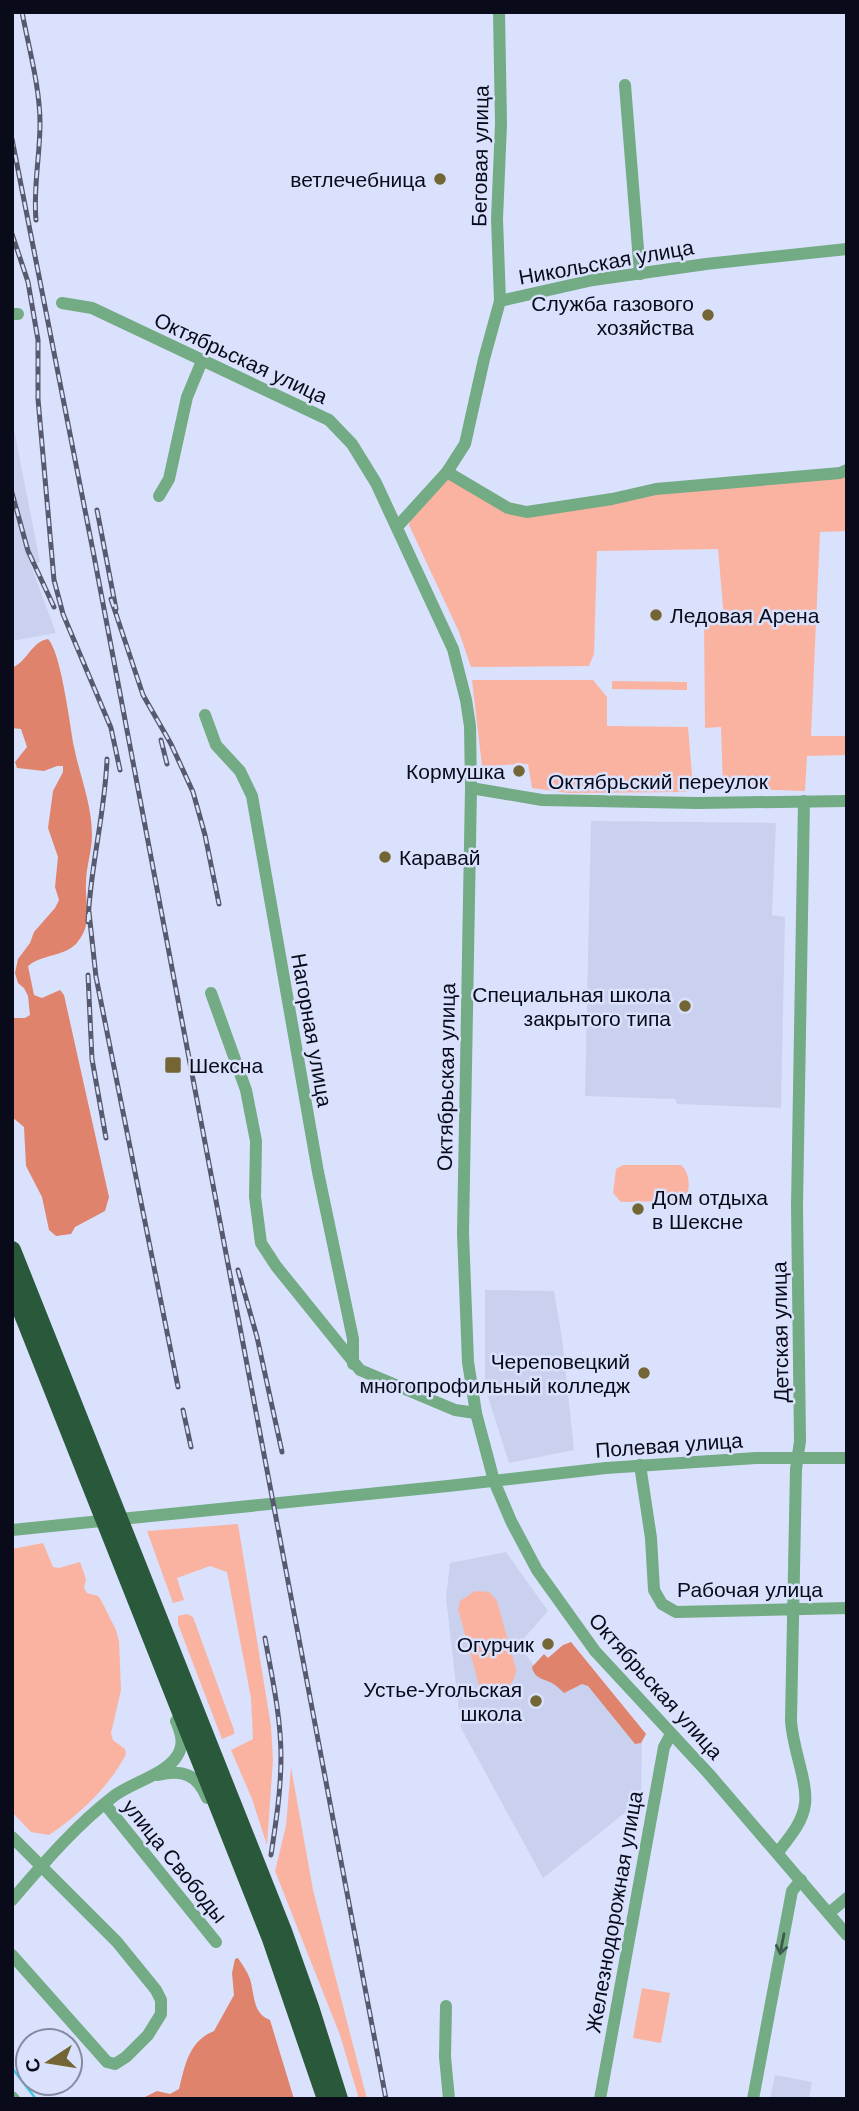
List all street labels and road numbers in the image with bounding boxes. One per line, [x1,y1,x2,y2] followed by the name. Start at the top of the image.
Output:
[467,85,493,227] street label: Беговая улица
[517,235,696,289] street label: Никольская улица
[151,308,331,408] street label: Октябрьская улица
[548,770,769,793] street label: Октябрьский переулок
[287,951,337,1109] street label: Нагорная улица
[433,982,459,1171] street label: Октябрьская улица
[767,1261,793,1403] street label: Детская улица
[594,1428,744,1462] street label: Полевая улица
[677,1578,823,1601] street label: Рабочая улица
[584,1608,728,1764] street label: Октябрьская улица
[581,1789,647,2035] street label: Железнодорожная улица
[118,1795,232,1927] street label: улица Свободы

